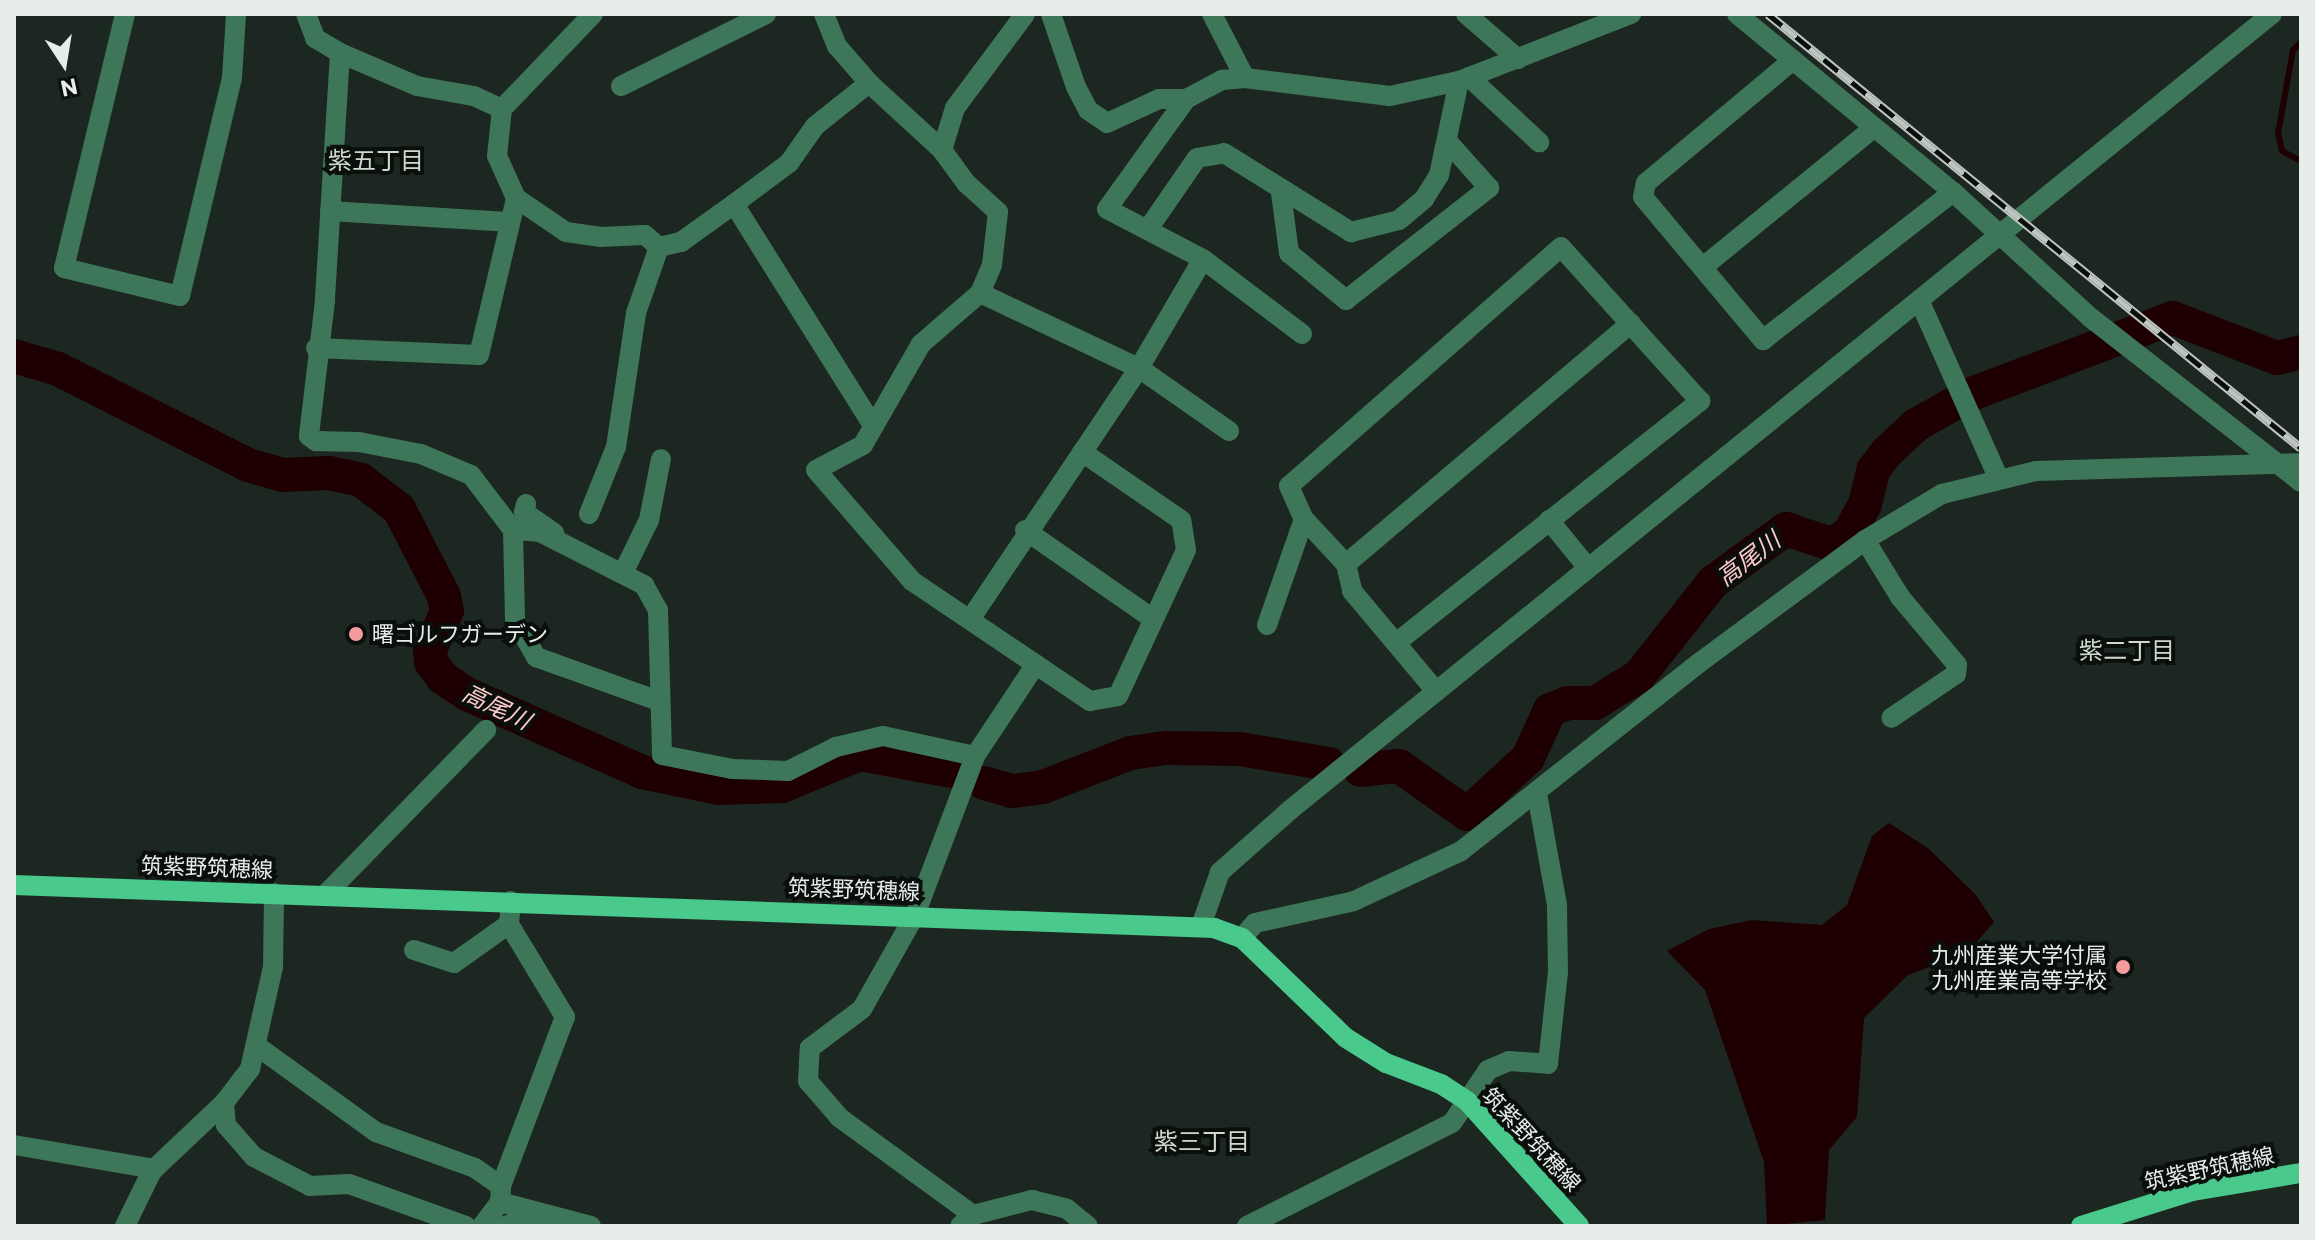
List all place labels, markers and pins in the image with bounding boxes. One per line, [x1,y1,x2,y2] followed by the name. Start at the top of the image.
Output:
[372,621,548,647] place label: 曙ゴルフガーデン
[347,625,365,643] marker: 曙ゴルフガーデン
[1931,941,2107,992] place label: 九州産業大学付属 九州産業高等学校
[2114,958,2132,976] marker: 九州産業大学付属 九州産業高等学校

